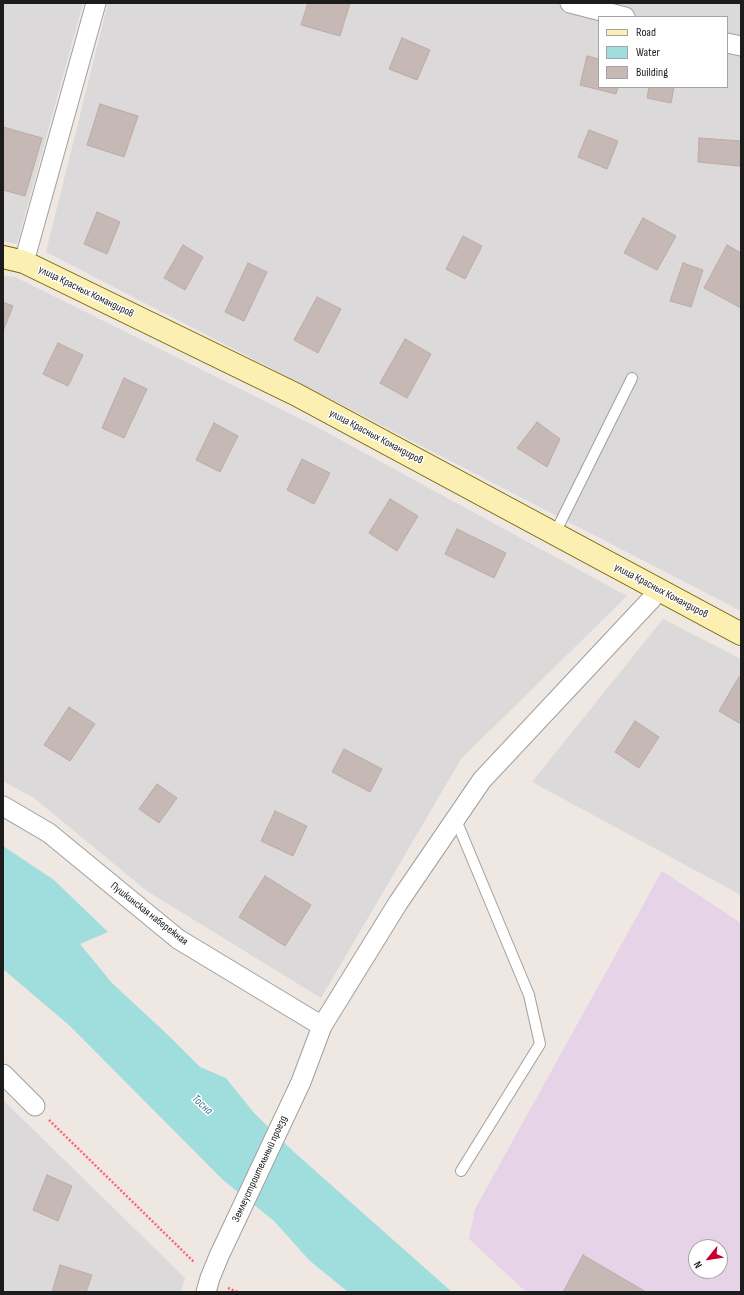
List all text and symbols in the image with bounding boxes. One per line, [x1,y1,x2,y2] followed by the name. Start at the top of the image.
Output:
[598,16,728,88] legend
[636,25,656,40] text: Road
[636,45,660,60] text: Water
[636,65,668,80] text: Building
[36,263,136,321] street label: улица Красных Командиров
[327,407,425,467] street label: улица Красных Командиров
[612,561,710,621] street label: улица Красных Командиров
[108,880,190,948] street label: Пушкинская набережная
[189,1092,215,1118] water label: Тосна
[230,1114,290,1224] street label: Землеустроительный проезд
[688,1239,728,1279] north arrow
[691,1259,705,1271] text: N

